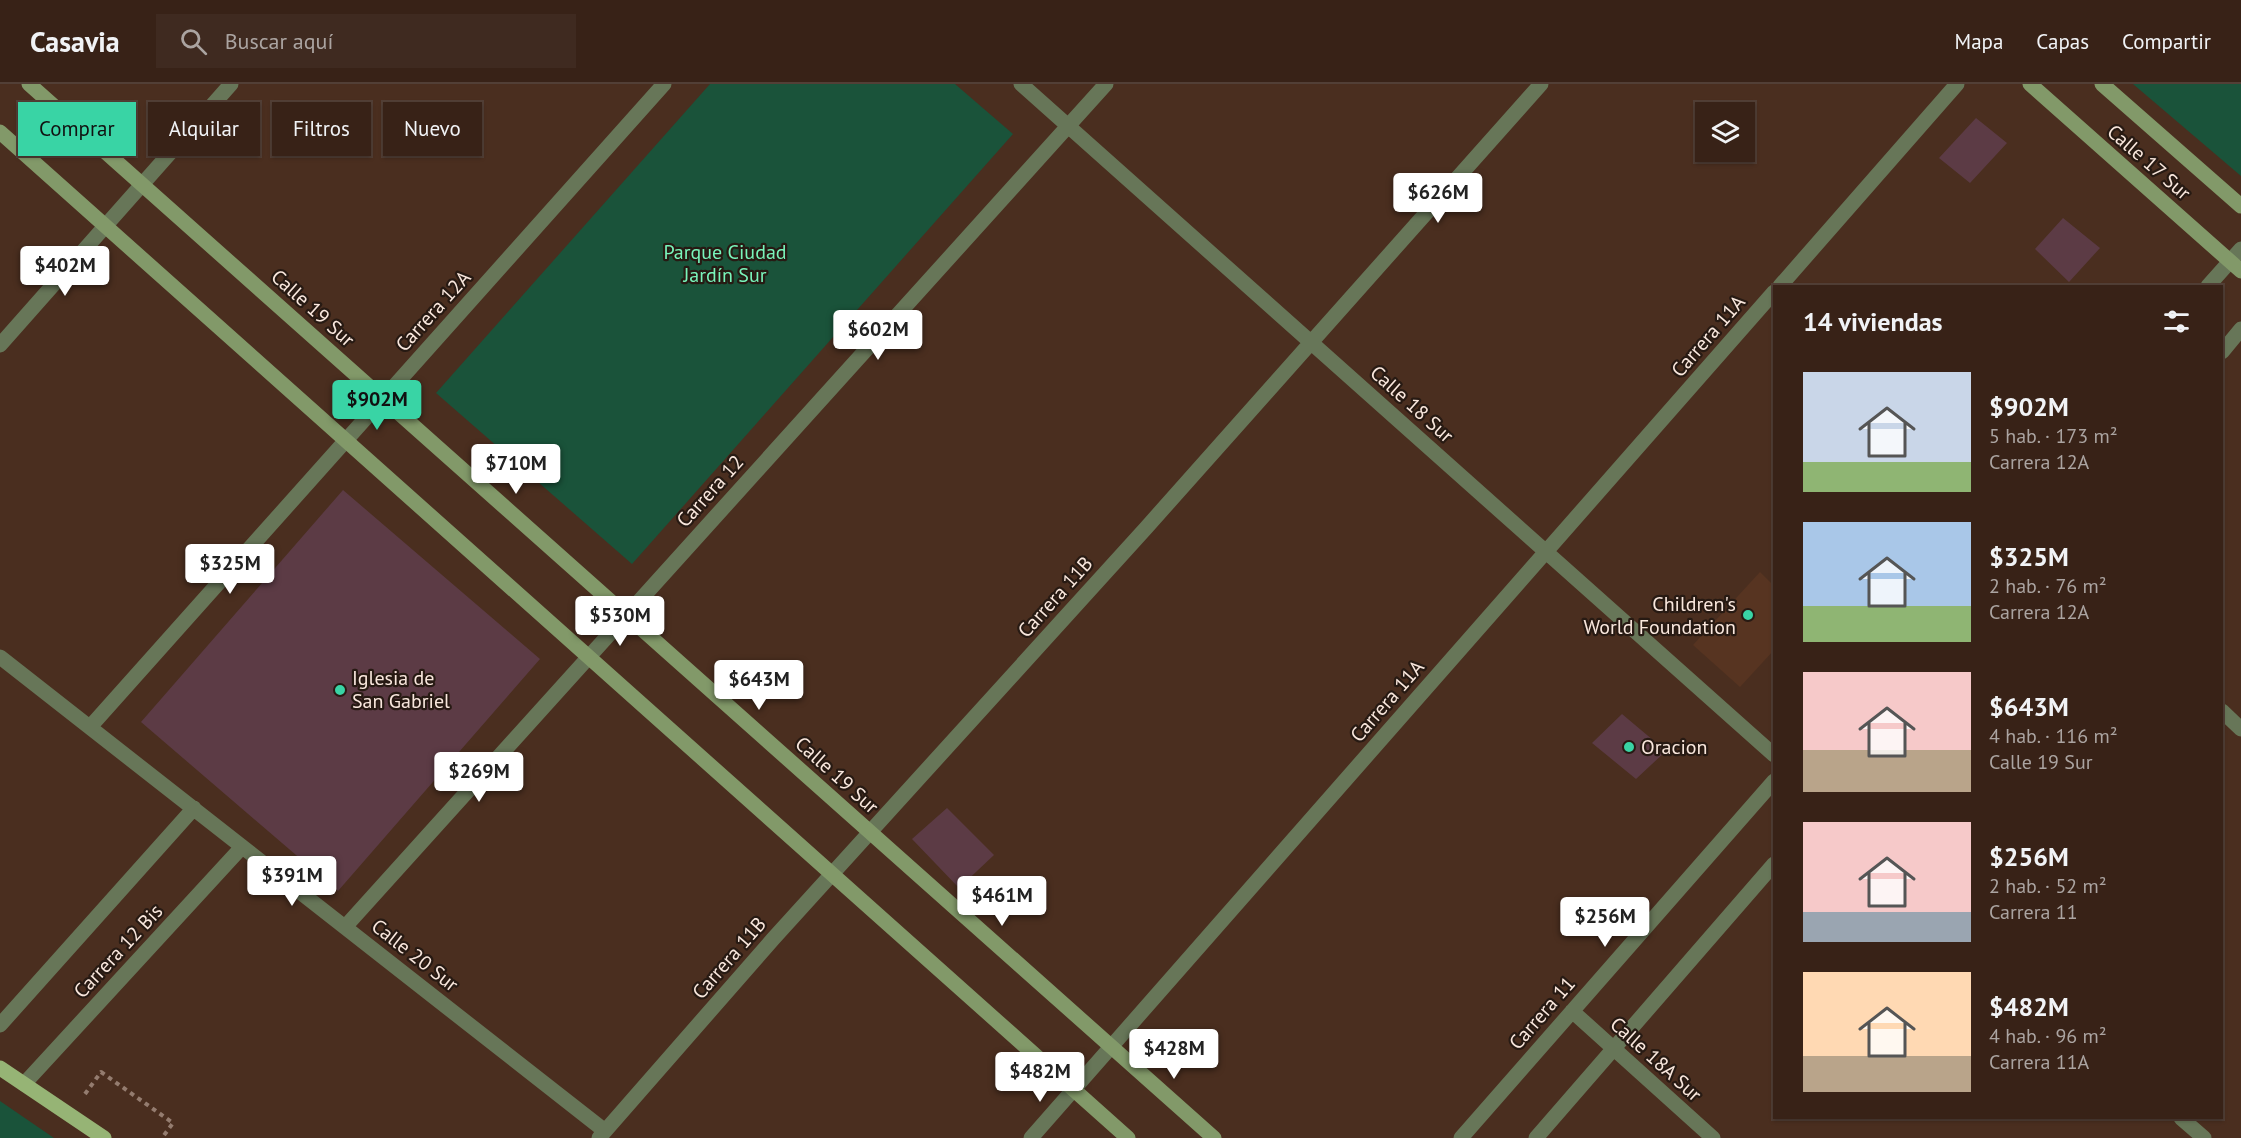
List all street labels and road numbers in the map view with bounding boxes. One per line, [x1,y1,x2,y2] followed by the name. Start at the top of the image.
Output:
[2102,119,2196,206] street label: Calle 17 Sur
[266,264,360,352] street label: Calle 19 Sur
[390,265,476,357] street label: Carrera 12A
[1665,289,1751,382] street label: Carrera 11A
[1365,360,1459,448] street label: Calle 18 Sur
[671,449,749,533] street label: Carrera 12
[1012,551,1098,643] street label: Carrera 11B
[1344,654,1430,747] street label: Carrera 11A
[790,731,884,819] street label: Calle 19 Sur
[68,898,168,1004] street label: Carrera 12 Bis
[686,912,772,1004] street label: Carrera 11B
[366,913,464,997] street label: Calle 20 Sur
[1503,971,1581,1055] street label: Carrera 11
[1605,1011,1707,1107] street label: Calle 18A Sur

